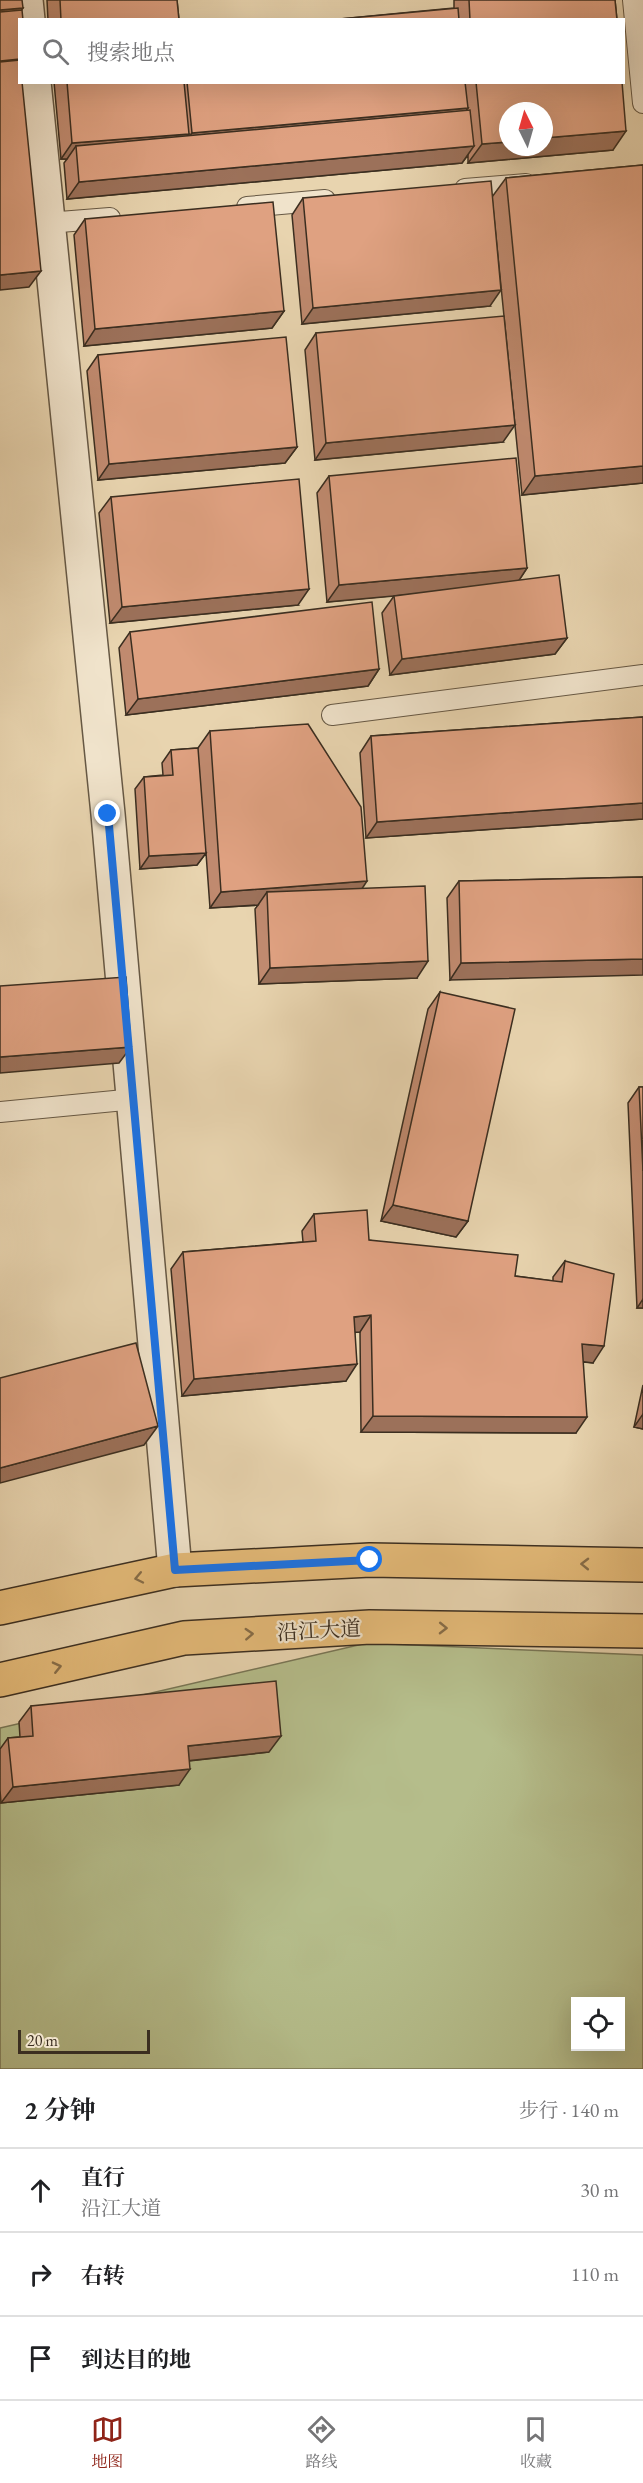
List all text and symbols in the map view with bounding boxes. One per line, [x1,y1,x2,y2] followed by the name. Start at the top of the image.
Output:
[18,18,625,84] search box
[39,35,72,68] icon: search
[87,38,175,67] text: 搜索地点
[499,102,553,156] north arrow
[94,800,120,826] route end
[356,1546,382,1572] route start
[580,1558,589,1570] one-way arrow
[134,1570,144,1583] one-way arrow
[276,1614,362,1646] street label: 沿江大道
[439,1622,448,1634] one-way arrow
[244,1628,253,1641] one-way arrow
[52,1661,62,1674] one-way arrow
[571,1997,625,2051] map controls
[571,1997,625,2051] button: locate
[18,2027,150,2054] scale bar
[27,2030,58,2051] text: 20 m
[24,2093,96,2127] text: 2 分钟
[519,2097,619,2123] text: 步行 · 140 m
[81,2163,125,2192] text: 直行
[24,2174,57,2207] icon: ahead
[580,2177,619,2203] text: 30 m
[81,2195,161,2221] text: 沿江大道
[24,2258,57,2291] icon: right
[81,2261,125,2290] text: 右转
[571,2261,619,2287] text: 110 m
[24,2342,57,2375] icon: arrive
[81,2345,191,2374] text: 到达目的地
[91,2413,124,2472] tab: 地图
[305,2413,338,2472] tab: 路线
[519,2413,552,2472] tab: 收藏

